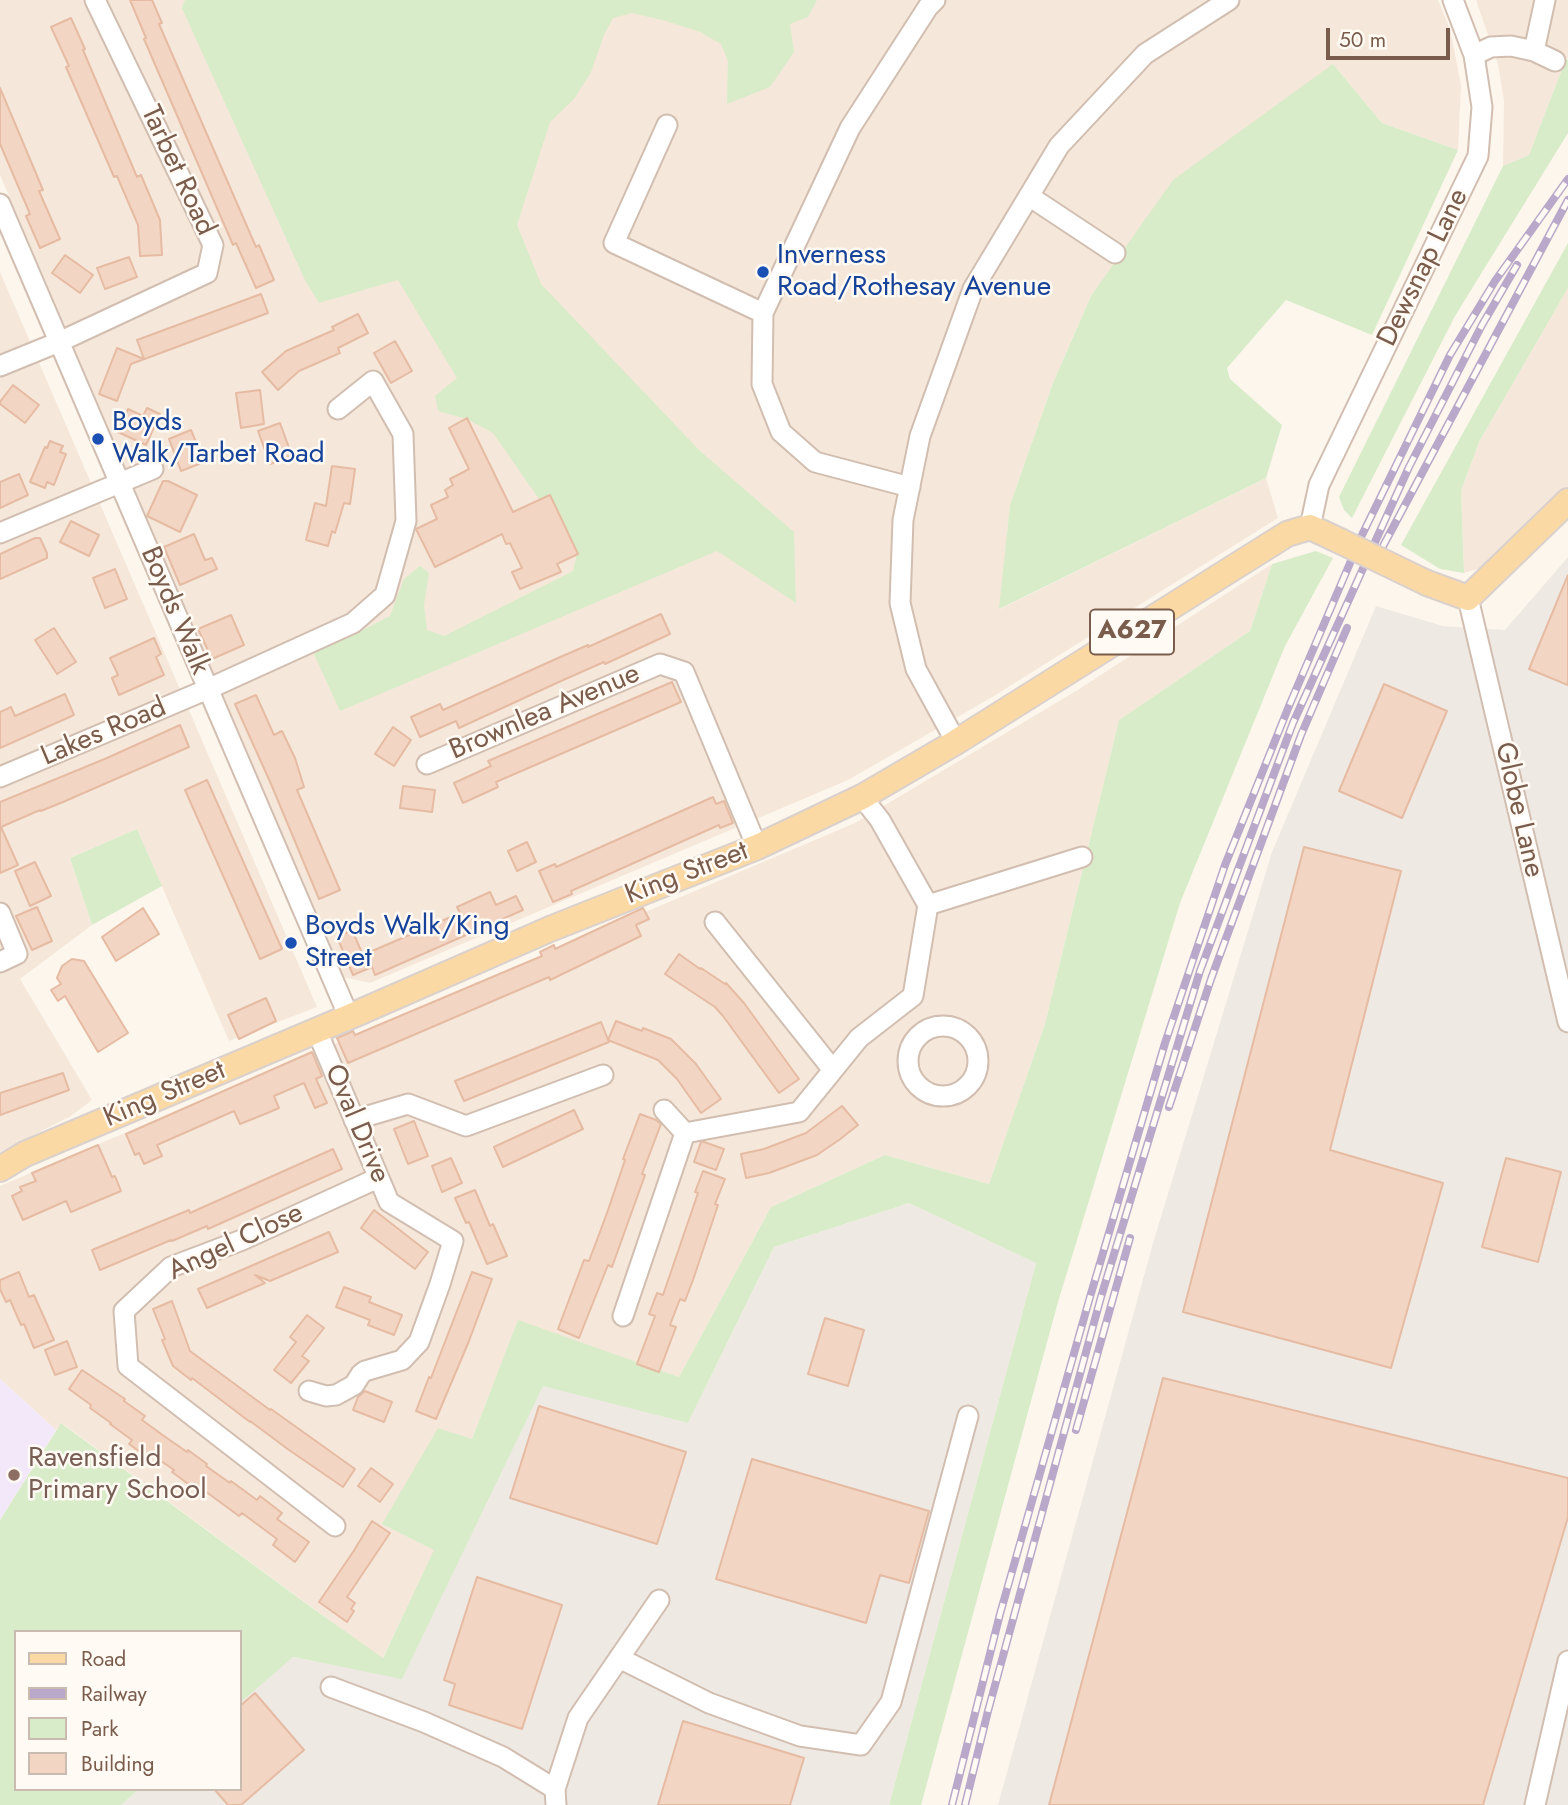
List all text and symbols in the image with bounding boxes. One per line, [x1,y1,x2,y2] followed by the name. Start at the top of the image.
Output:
[1330,14,1454,58] scale bar
[1339,25,1386,55] text: 50 m
[132,101,222,241] street label: Tarbet Road
[1371,184,1477,352] street label: Dewsnap Lane
[777,239,1051,305] place label: Inverness Road/Rothesay Avenue
[755,264,771,280] marker: Inverness Road/Rothesay Avenue
[112,406,325,472] place label: Boyds Walk/Tarbet Road
[90,431,106,447] marker: Boyds Walk/Tarbet Road
[132,542,216,680] street label: Boyds Walk
[1090,610,1174,654] road number: A627
[445,658,645,768] street label: Brownlea Avenue
[36,692,172,774] street label: Lakes Road
[1486,739,1550,881] street label: Globe Lane
[621,835,753,913] street label: King Street
[305,910,510,976] place label: Boyds Walk/King Street
[283,935,299,951] marker: Boyds Walk/King Street
[99,1054,231,1136] street label: King Street
[316,1060,396,1188] street label: Oval Drive
[163,1197,309,1289] street label: Angel Close
[28,1442,207,1508] place label: Ravensfield Primary School
[6,1467,22,1483] marker: Ravensfield Primary School
[14,1630,242,1791] legend
[81,1644,126,1674] text: Road
[81,1679,147,1709] text: Railway
[81,1714,118,1744] text: Park
[81,1749,154,1779] text: Building

